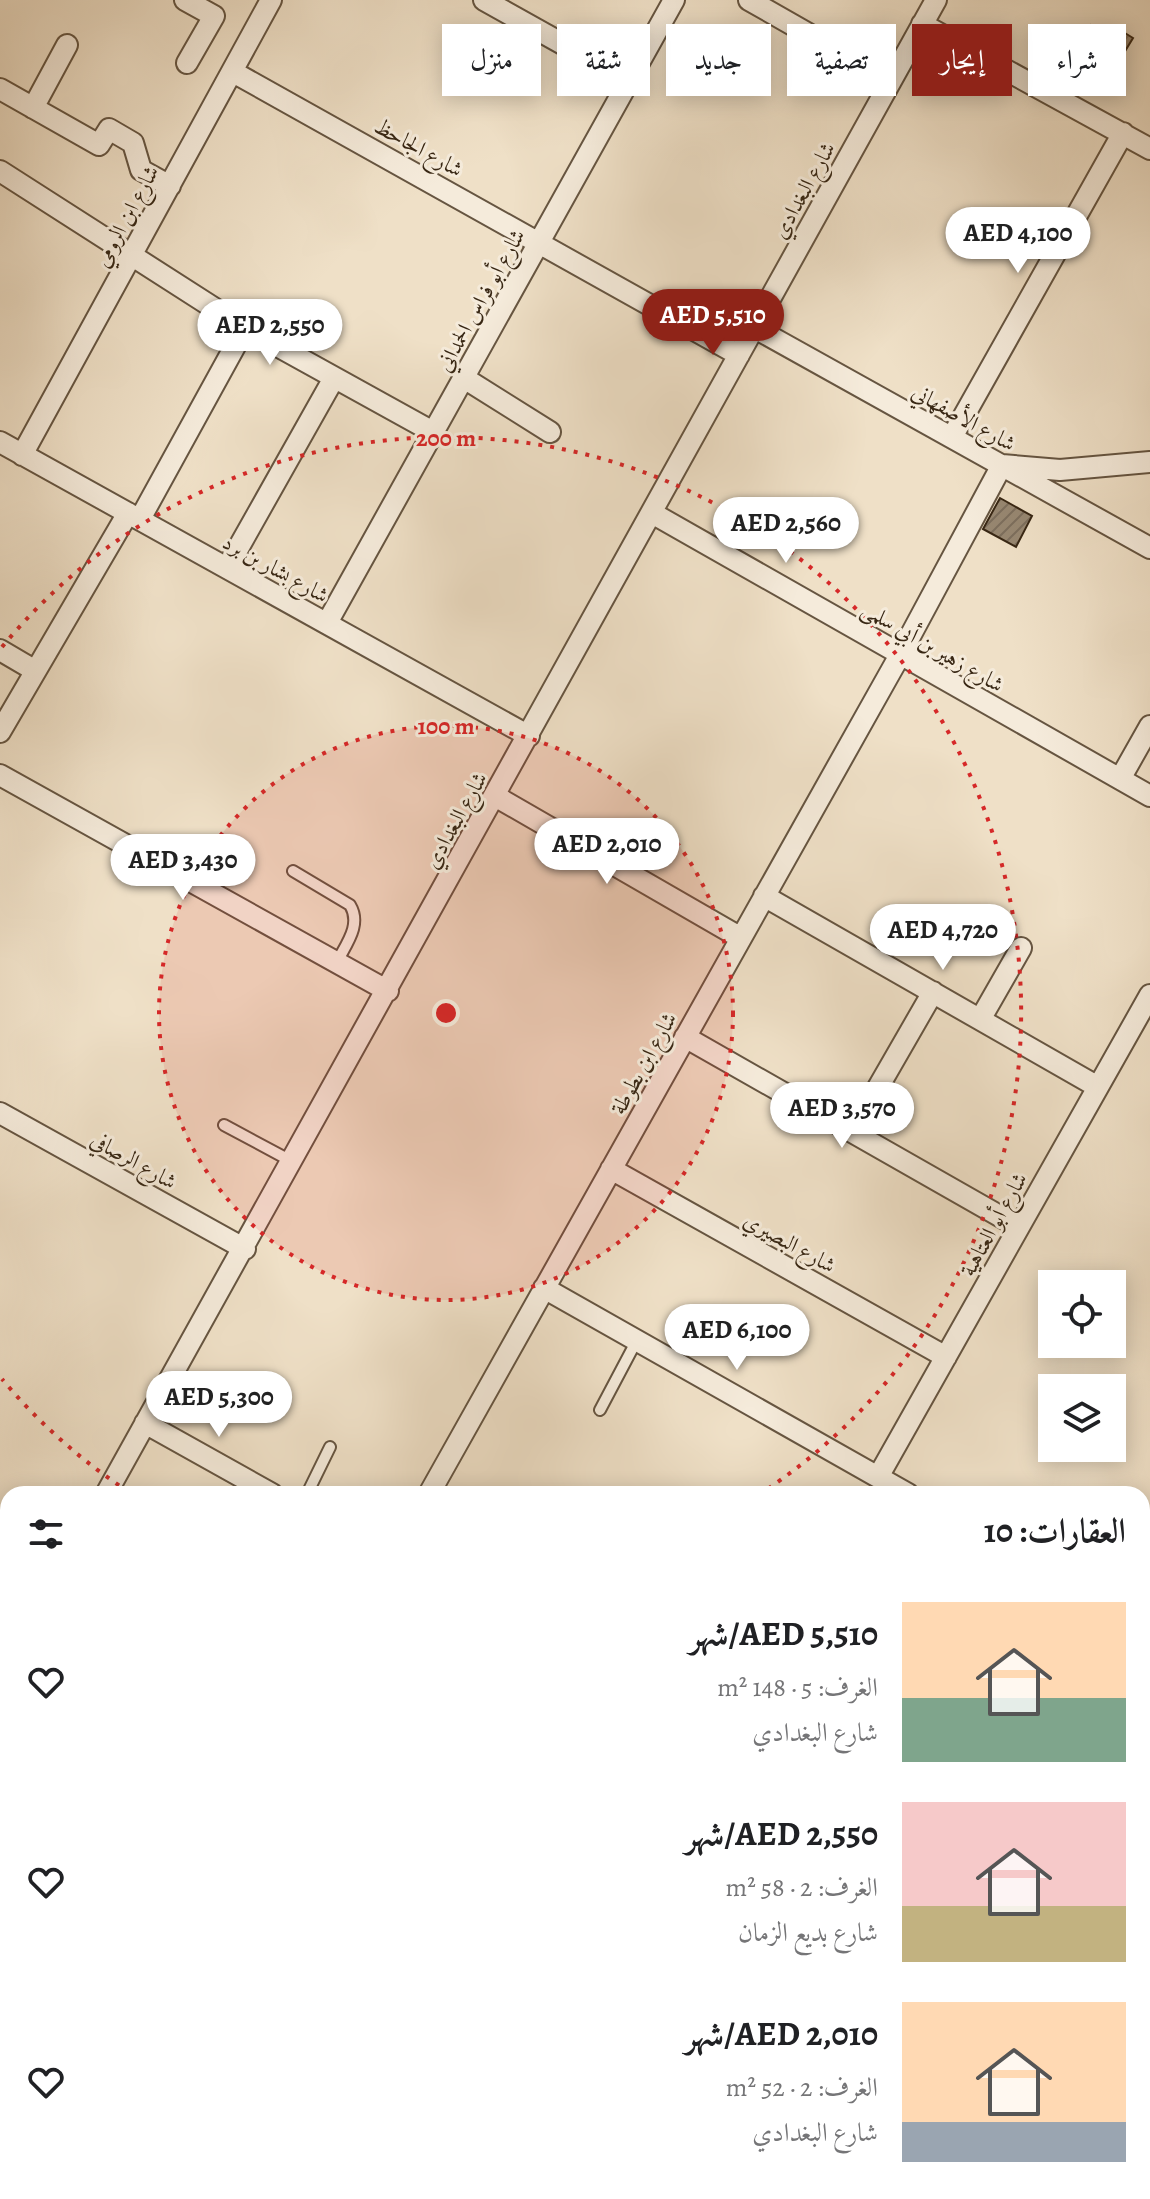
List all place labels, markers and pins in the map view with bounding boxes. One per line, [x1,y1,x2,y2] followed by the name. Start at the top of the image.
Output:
[926,207,1110,275] pin: AED 4,100
[621,289,805,357] pin: AED 5,510
[178,299,362,367] pin: AED 2,550
[694,497,878,565] pin: AED 2,560
[515,818,699,886] pin: AED 2,010
[91,834,275,902] pin: AED 3,430
[851,904,1035,972] pin: AED 4,720
[432,999,460,1027] centre of rings
[750,1082,934,1150] pin: AED 3,570
[645,1304,829,1372] pin: AED 6,100
[127,1371,311,1439] pin: AED 5,300

